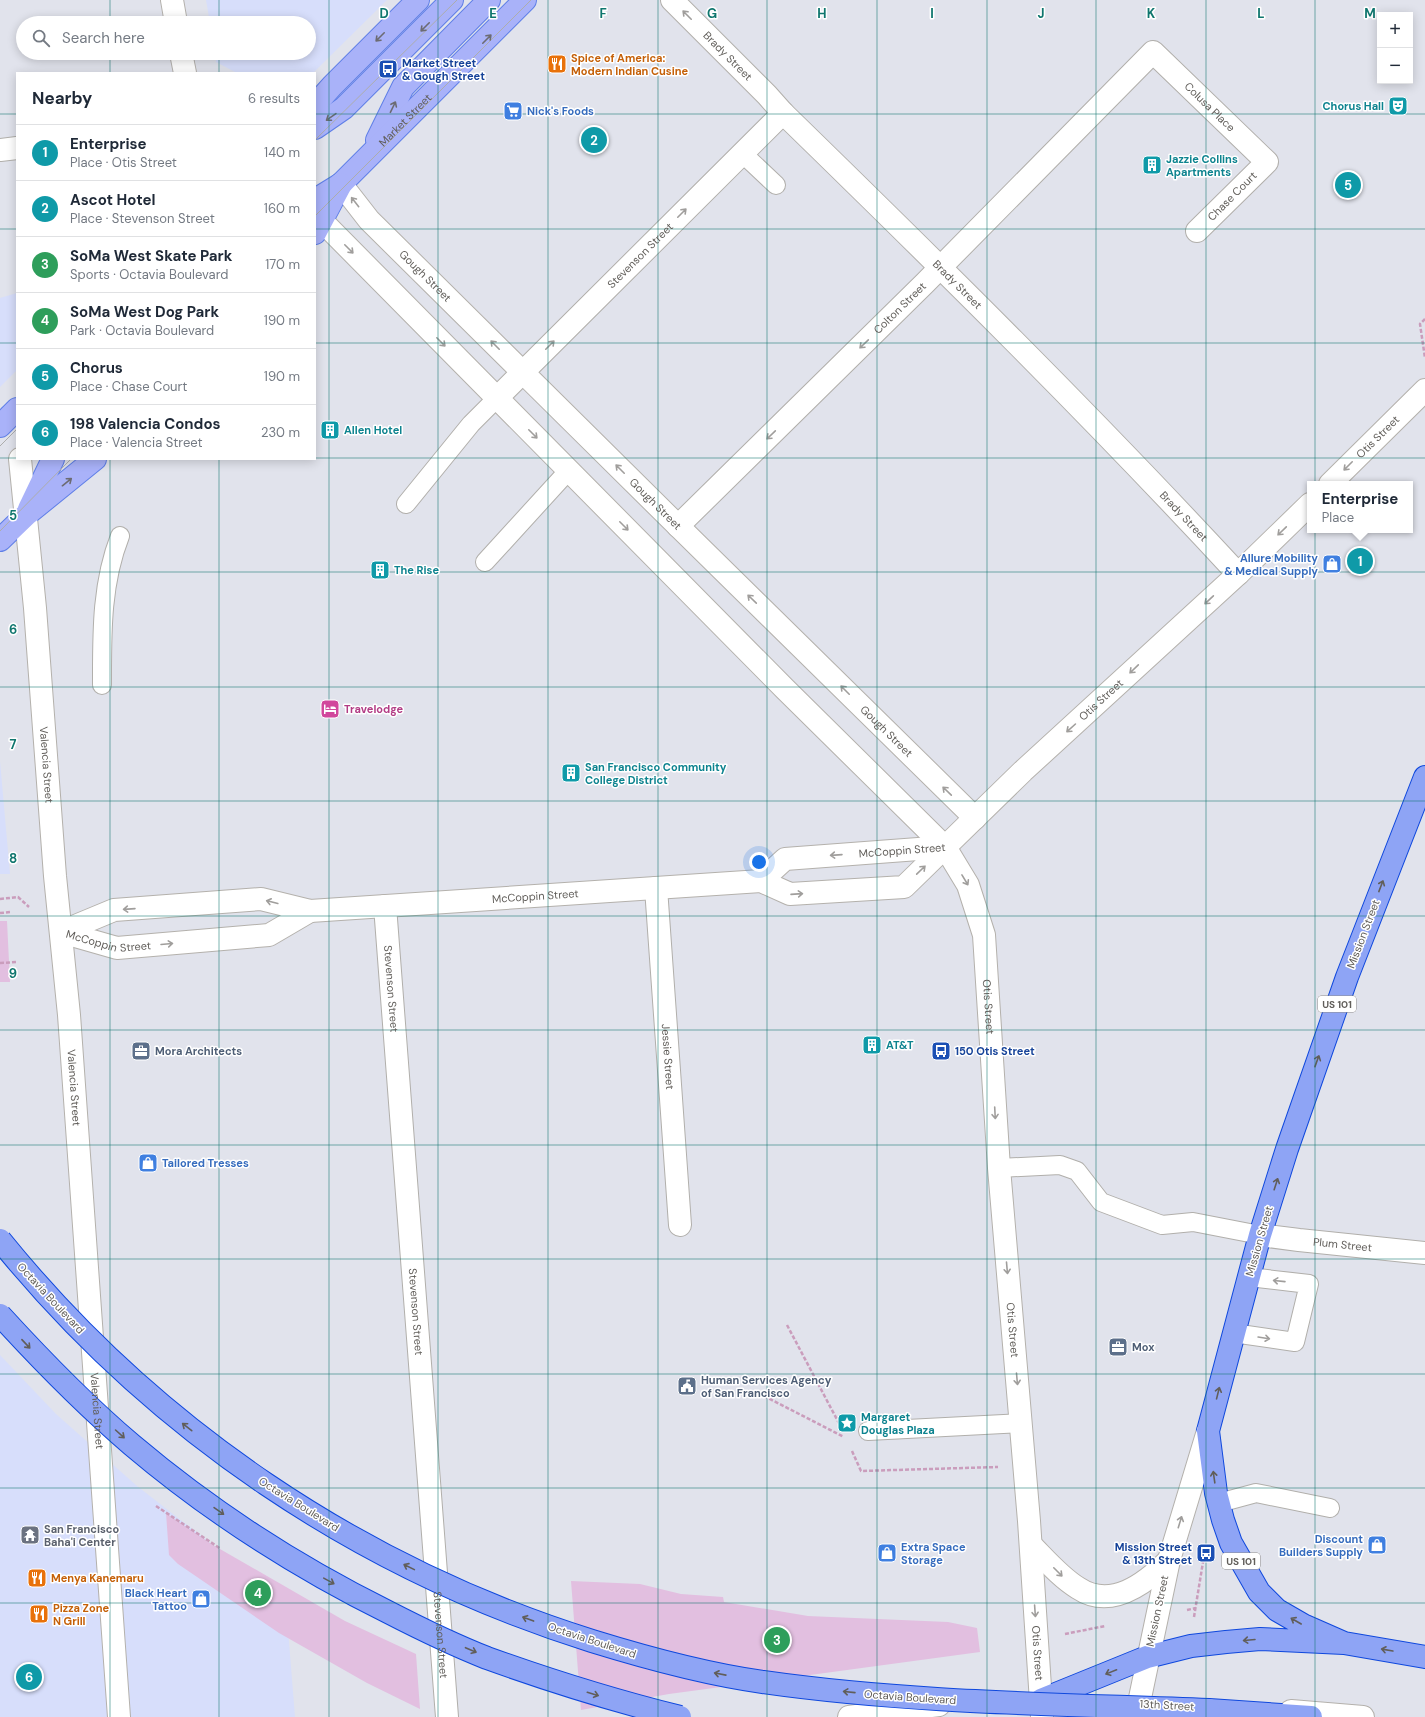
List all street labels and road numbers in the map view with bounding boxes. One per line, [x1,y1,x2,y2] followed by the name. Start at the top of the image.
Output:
[700,28,755,83] street label: Brady Street
[1182,79,1238,134] street label: Colusa Place
[376,91,434,149] street label: Market Street
[1204,168,1260,224] street label: Chase Court
[604,220,676,291] street label: Stevenson Street
[396,247,454,305] street label: Gough Street
[930,257,985,312] street label: Brady Street
[871,279,929,337] street label: Colton Street
[1353,413,1402,461] street label: Otis Street
[627,475,685,533] street label: Gough Street
[1157,488,1211,544] street label: Brady Street
[1076,676,1126,723] street label: Otis Street
[858,702,916,760] street label: Gough Street
[37,726,57,804] street label: Valencia Street
[858,840,946,860] street label: McCoppin Street
[491,886,579,906] street label: McCoppin Street
[1343,898,1383,970] street label: Mission Street
[64,927,152,955] street label: McCoppin Street
[381,945,402,1033] street label: Stevenson Street
[980,979,997,1035] street label: Otis Street
[1318,996,1356,1012] road number: US 101
[659,1023,677,1090] street label: Jessie Street
[64,1049,84,1126] street label: Valencia Street
[1242,1204,1276,1278] street label: Mission Street
[1312,1234,1373,1254] street label: Plum Street
[14,1259,88,1337] street label: Octavia Boulevard
[406,1268,426,1356] street label: Stevenson Street
[1003,1302,1022,1358] street label: Otis Street
[87,1372,107,1450] street label: Valencia Street
[256,1474,342,1534] street label: Octavia Boulevard
[1222,1553,1260,1569] road number: US 101
[1143,1574,1171,1648] street label: Mission Street
[430,1591,451,1679] street label: Stevenson Street
[546,1619,638,1661] street label: Octavia Boulevard
[1029,1625,1047,1681] street label: Otis Street
[863,1687,957,1707] street label: Octavia Boulevard
[1139,1697,1195,1713] street label: 13th Street

